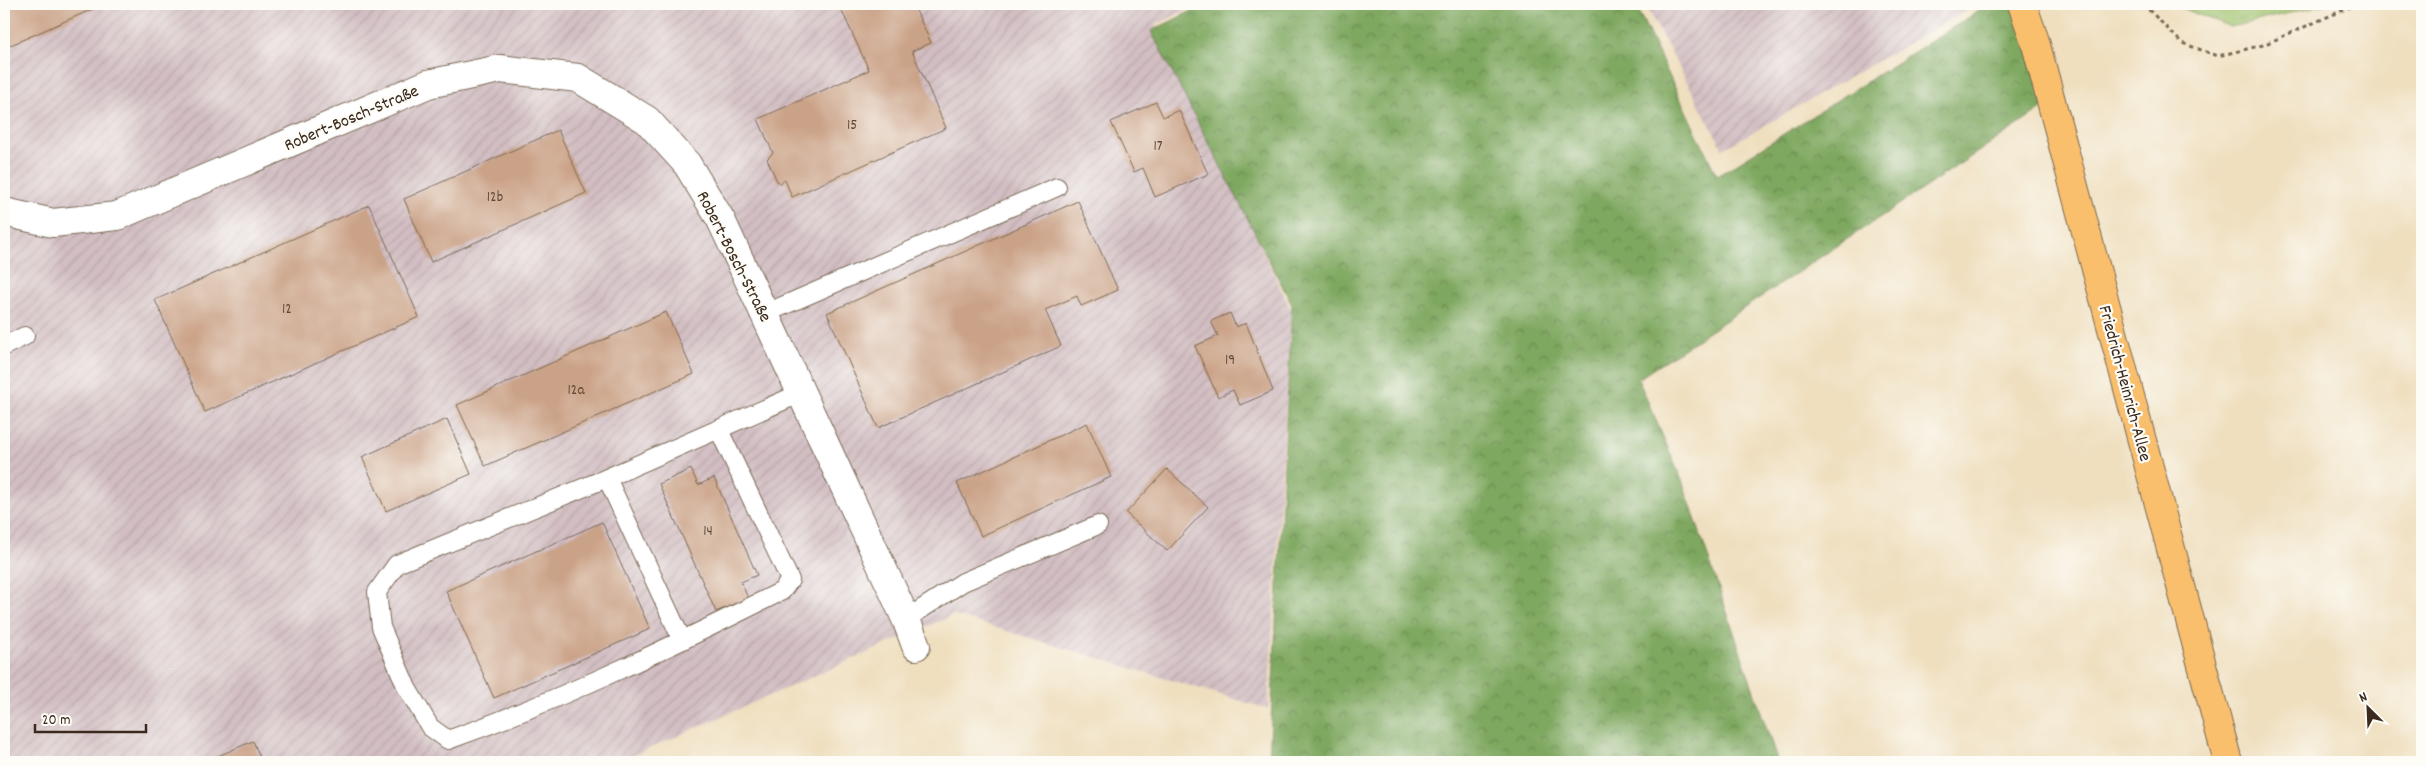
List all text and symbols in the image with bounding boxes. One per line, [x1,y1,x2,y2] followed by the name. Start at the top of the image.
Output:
[281,80,423,159] street label: Robert-Bosch-Straße
[847,115,857,137] house number: 15
[1153,136,1163,158] house number: 17
[487,187,503,209] house number: 12b
[689,187,777,327] street label: Robert-Bosch-Straße
[282,299,292,321] house number: 12
[2091,303,2156,465] street label: Friedrich-Heinrich-Allee
[1225,350,1235,372] house number: 19
[568,380,585,402] house number: 12a
[703,521,713,543] house number: 14
[2344,684,2394,734] north arrow
[2356,687,2371,708] text: N
[35,701,146,733] scale bar
[42,710,70,732] text: 20 m

